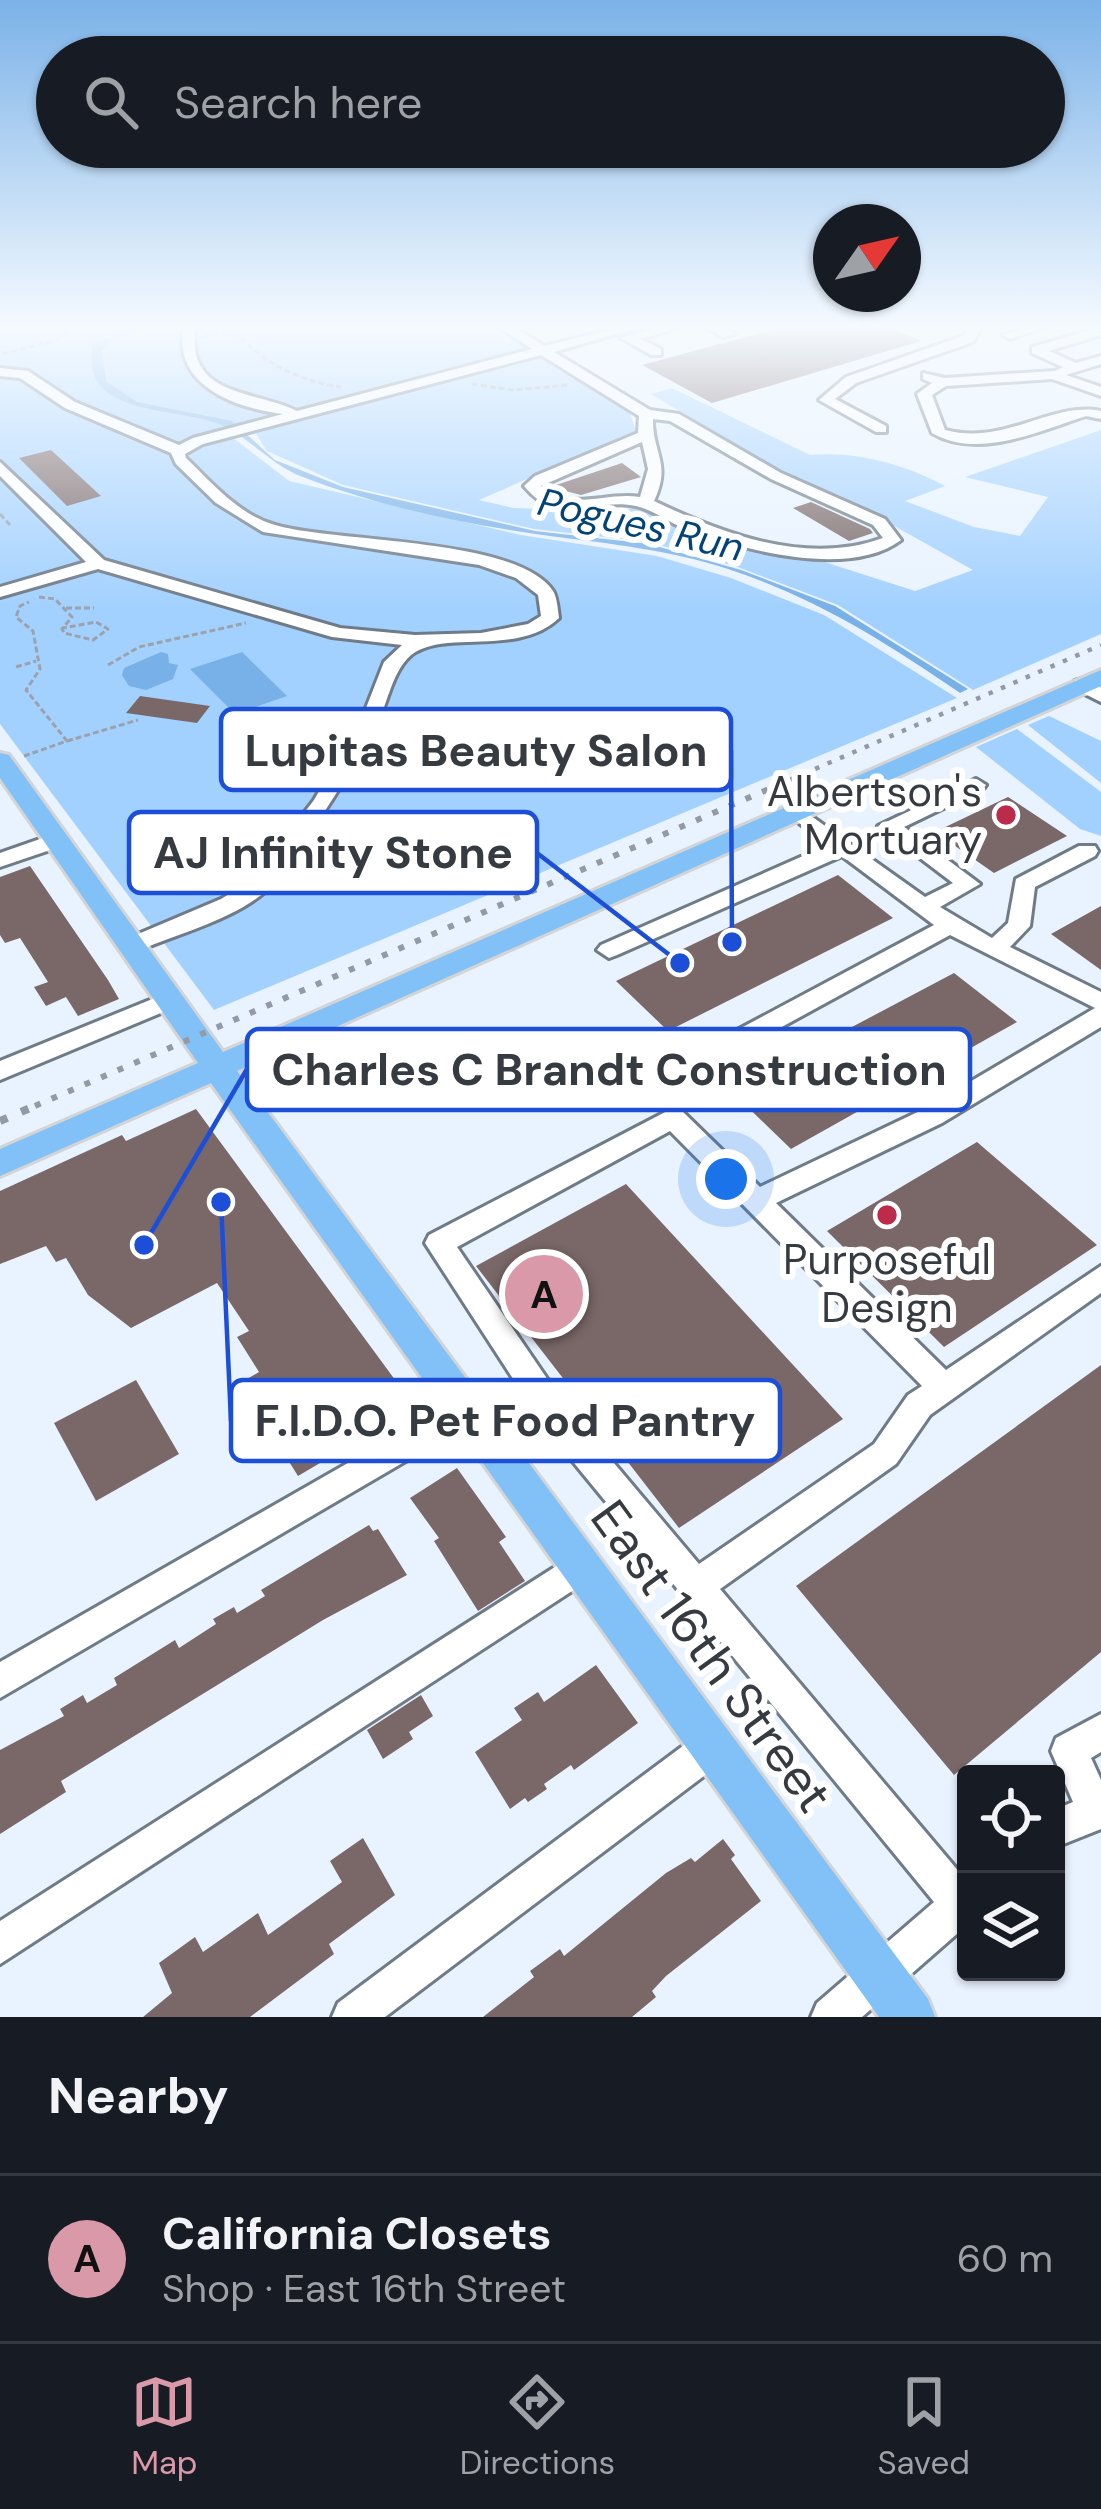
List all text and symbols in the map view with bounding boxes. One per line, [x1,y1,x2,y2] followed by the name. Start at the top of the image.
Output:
[36,36,1065,168] search box
[78,69,144,135] icon: search
[174,73,422,132] text: Search here
[813,204,921,312] north arrow
[533,476,749,573] water label: Pogues Run
[221,709,731,790] callout: Lupitas Beauty Salon
[245,721,707,780] text: Lupitas Beauty Salon
[767,764,982,867] place label: Albertson's Mortuary
[993,802,1019,828] marker: Albertson's Mortuary
[129,812,537,893] callout: AJ Infinity Stone
[153,823,513,882] text: AJ Infinity Stone
[247,1029,970,1110] callout: Charles C Brandt Construction
[271,1040,947,1099] text: Charles C Brandt Construction
[696,1149,756,1209] your location
[874,1202,900,1228] marker: Purposeful Design
[783,1232,991,1335] place label: Purposeful Design
[505,1249,583,1339] pin: A
[231,1380,780,1461] callout: F.I.D.O. Pet Food Pantry
[254,1391,756,1450] text: F.I.D.O. Pet Food Pantry
[576,1487,847,1826] street label: East 16th Street
[957,1765,1065,1981] map controls
[957,1765,1065,1873] button: locate
[957,1873,1065,1981] button: layers
[48,2062,229,2129] text: Nearby
[162,2204,551,2263] text: California Closets
[73,2233,101,2284] text: A
[957,2233,1053,2284] text: 60 m
[162,2263,566,2314] text: Shop · East 16th Street
[131,2369,198,2484] tab: Map
[460,2369,615,2484] tab: Directions
[877,2369,970,2484] tab: Saved

